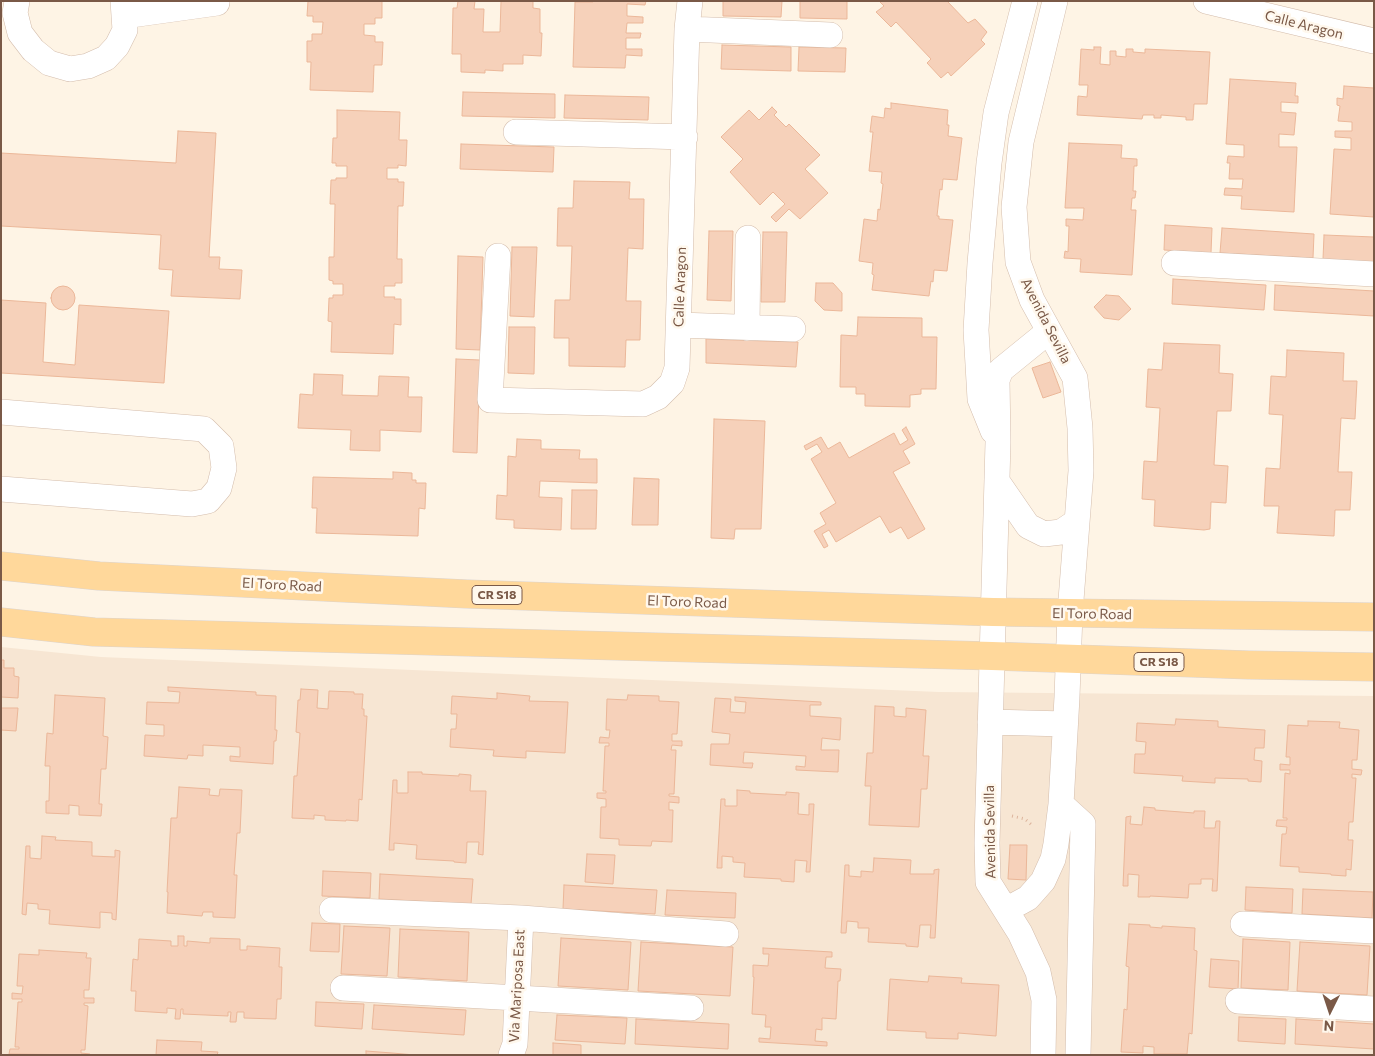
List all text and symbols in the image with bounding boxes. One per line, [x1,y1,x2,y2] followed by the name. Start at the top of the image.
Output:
[1263,7,1345,43] street label: Calle Aragon
[670,247,690,327] street label: Calle Aragon
[1017,275,1075,367] street label: Avenida Sevilla
[242,575,322,595] street label: El Toro Road
[472,586,522,604] road number: CR S18
[647,592,727,612] street label: El Toro Road
[1052,605,1132,623] street label: El Toro Road
[1134,652,1184,672] road number: CR S18
[981,785,999,879] street label: Avenida Sevilla
[506,929,528,1043] street label: Via Mariposa East
[1305,986,1355,1036] north arrow
[1323,1018,1335,1035] text: N

